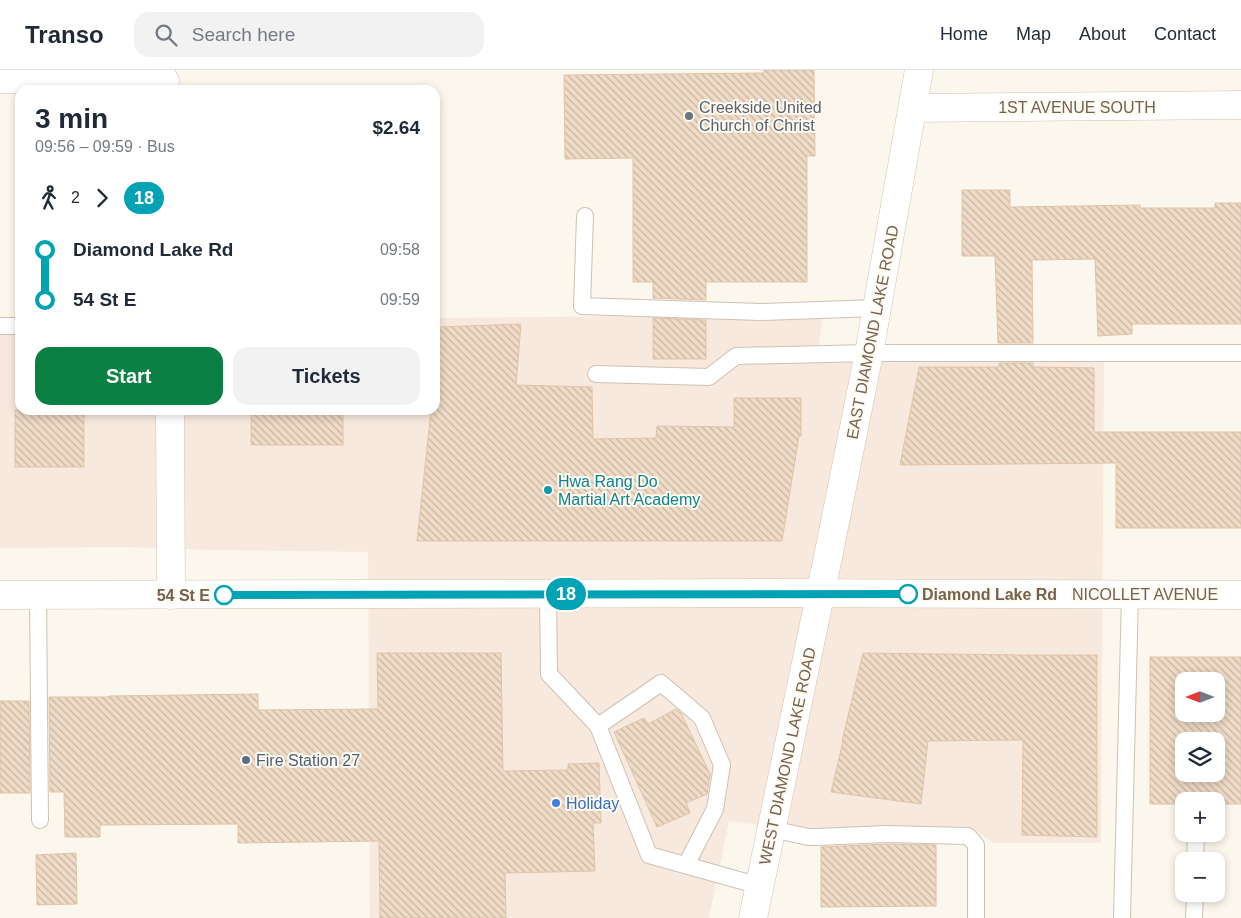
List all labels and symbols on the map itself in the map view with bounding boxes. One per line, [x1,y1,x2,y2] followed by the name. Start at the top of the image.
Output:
[699,99,822,134] place label: Creekside United Church of Christ
[998,99,1156,116] street label: 1ST AVENUE SOUTH
[683,110,695,122] marker: Creekside United Church of Christ
[843,224,902,440] street label: EAST DIAMOND LAKE ROAD
[558,473,700,508] place label: Hwa Rang Do Martial Art Academy
[542,484,554,496] marker: Hwa Rang Do Martial Art Academy
[544,578,588,610] line badge: 18
[898,584,918,604] marker: Diamond Lake Rd
[214,585,234,605] marker: 54 St E
[922,586,1057,603] place label: Diamond Lake Rd
[1072,586,1218,603] street label: NICOLLET AVENUE
[157,587,210,604] place label: 54 St E
[756,646,819,866] street label: WEST DIAMOND LAKE ROAD
[1175,672,1225,722] north arrow
[256,752,360,769] place label: Fire Station 27
[240,754,252,766] marker: Fire Station 27
[566,795,619,812] place label: Holiday
[550,797,562,809] marker: Holiday

